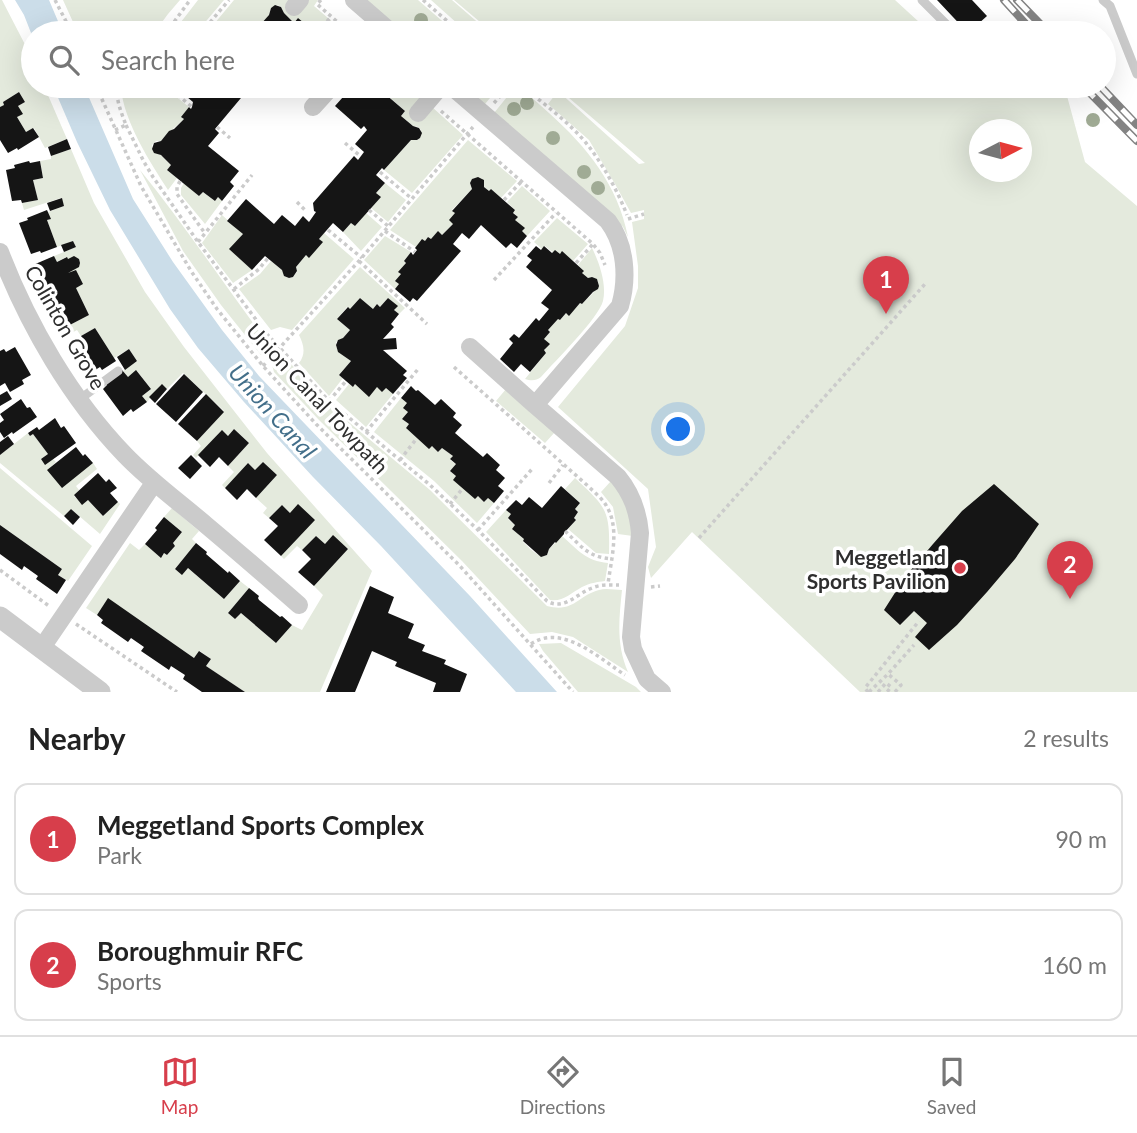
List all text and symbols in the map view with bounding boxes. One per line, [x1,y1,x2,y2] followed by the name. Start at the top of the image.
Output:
[21,21,1116,98] search box
[45,41,83,79] icon: search
[101,44,235,76] text: Search here
[969,119,1032,182] north arrow
[863,256,909,314] pin: 1
[20,260,112,394] street label: Colinton Grove
[242,317,394,479] street label: Union Canal Towpath
[223,358,323,464] water label: Union Canal
[661,412,695,446] your location
[1047,541,1093,599] pin: 2
[807,544,946,593] place label: Meggetland Sports Pavilion
[952,560,968,576] marker: Meggetland Sports Pavilion
[28,720,126,756] text: Nearby
[1023,724,1109,752] text: 2 results
[97,809,424,841] text: Meggetland Sports Complex
[46,825,60,853] text: 1
[1056,825,1107,853] text: 90 m
[97,841,142,869] text: Park
[97,935,303,967] text: Boroughmuir RFC
[46,951,60,979] text: 2
[1042,951,1107,979] text: 160 m
[97,967,162,995] text: Sports
[161,1053,199,1118] tab: Map
[520,1053,606,1118] tab: Directions
[927,1053,976,1118] tab: Saved

